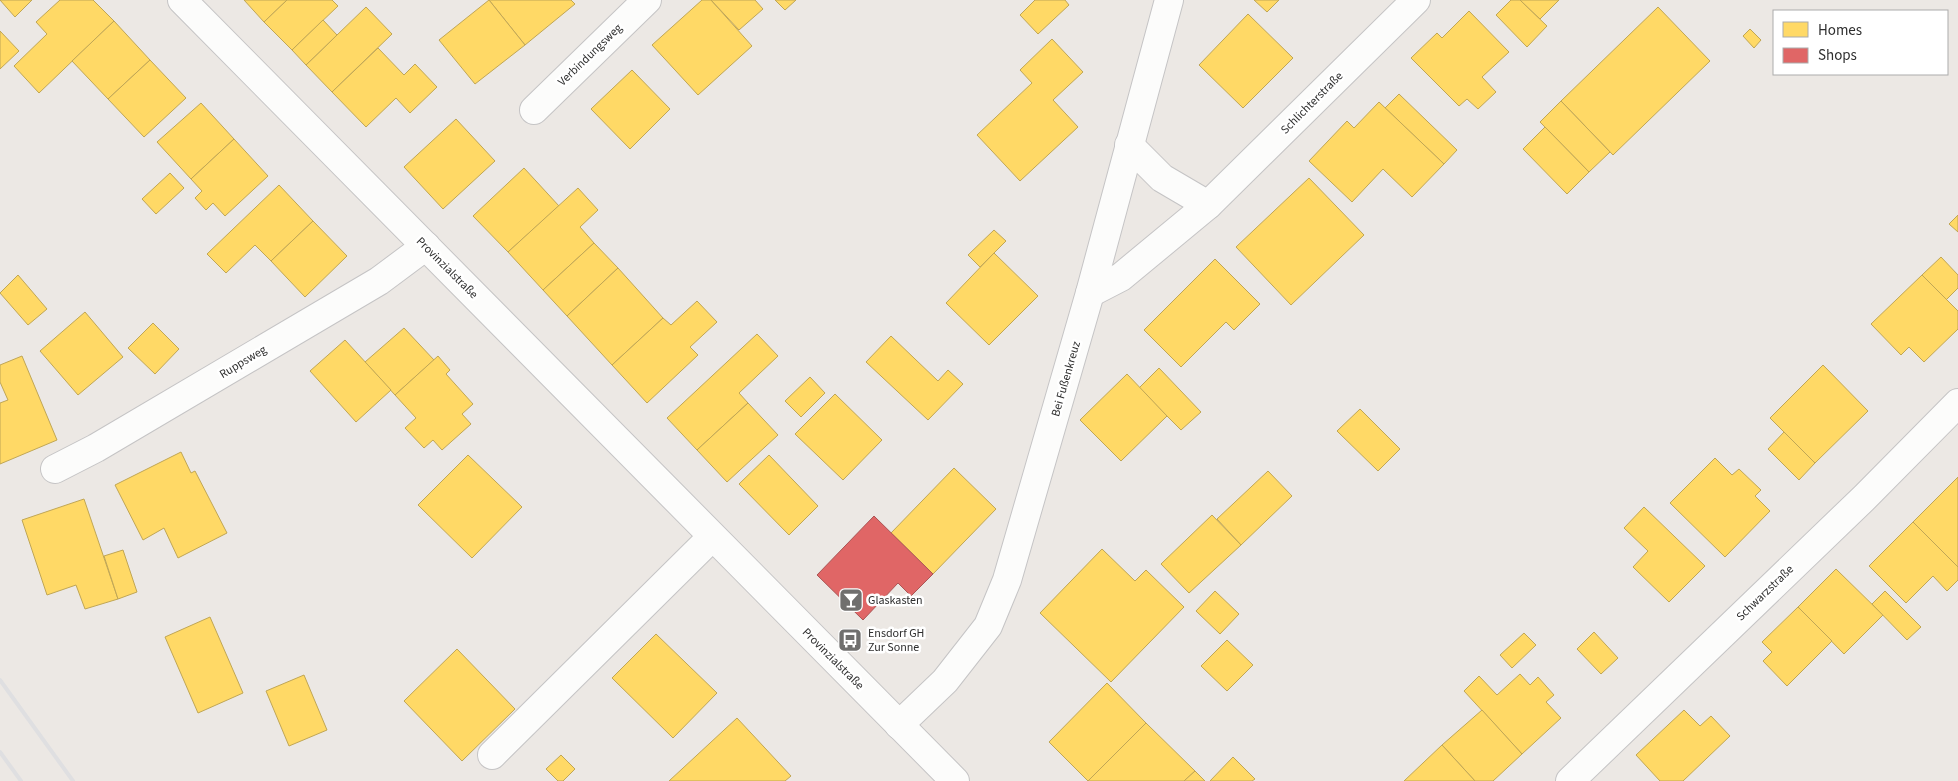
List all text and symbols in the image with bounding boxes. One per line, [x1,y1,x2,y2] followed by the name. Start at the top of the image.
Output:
[1773,10,1948,75] legend
[554,20,626,90] street label: Verbindungsweg
[1818,20,1862,41] text: Homes
[1818,45,1857,66] text: Shops
[1277,68,1347,138] street label: Schlichterstraße
[412,233,482,303] street label: Provinzialstraße
[1047,339,1085,419] street label: Bei Fußenkreuz
[216,341,270,383] street label: Ruppsweg
[1733,561,1797,625] street label: Schwarzstraße
[838,587,864,613] bar icon: Glaskasten
[868,592,923,609] place label: Glaskasten
[798,624,868,694] street label: Provinzialstraße
[868,625,924,656] place label: Ensdorf GH Zur Sonne
[837,627,863,653] bus stop icon: Ensdorf GH Zur Sonne

